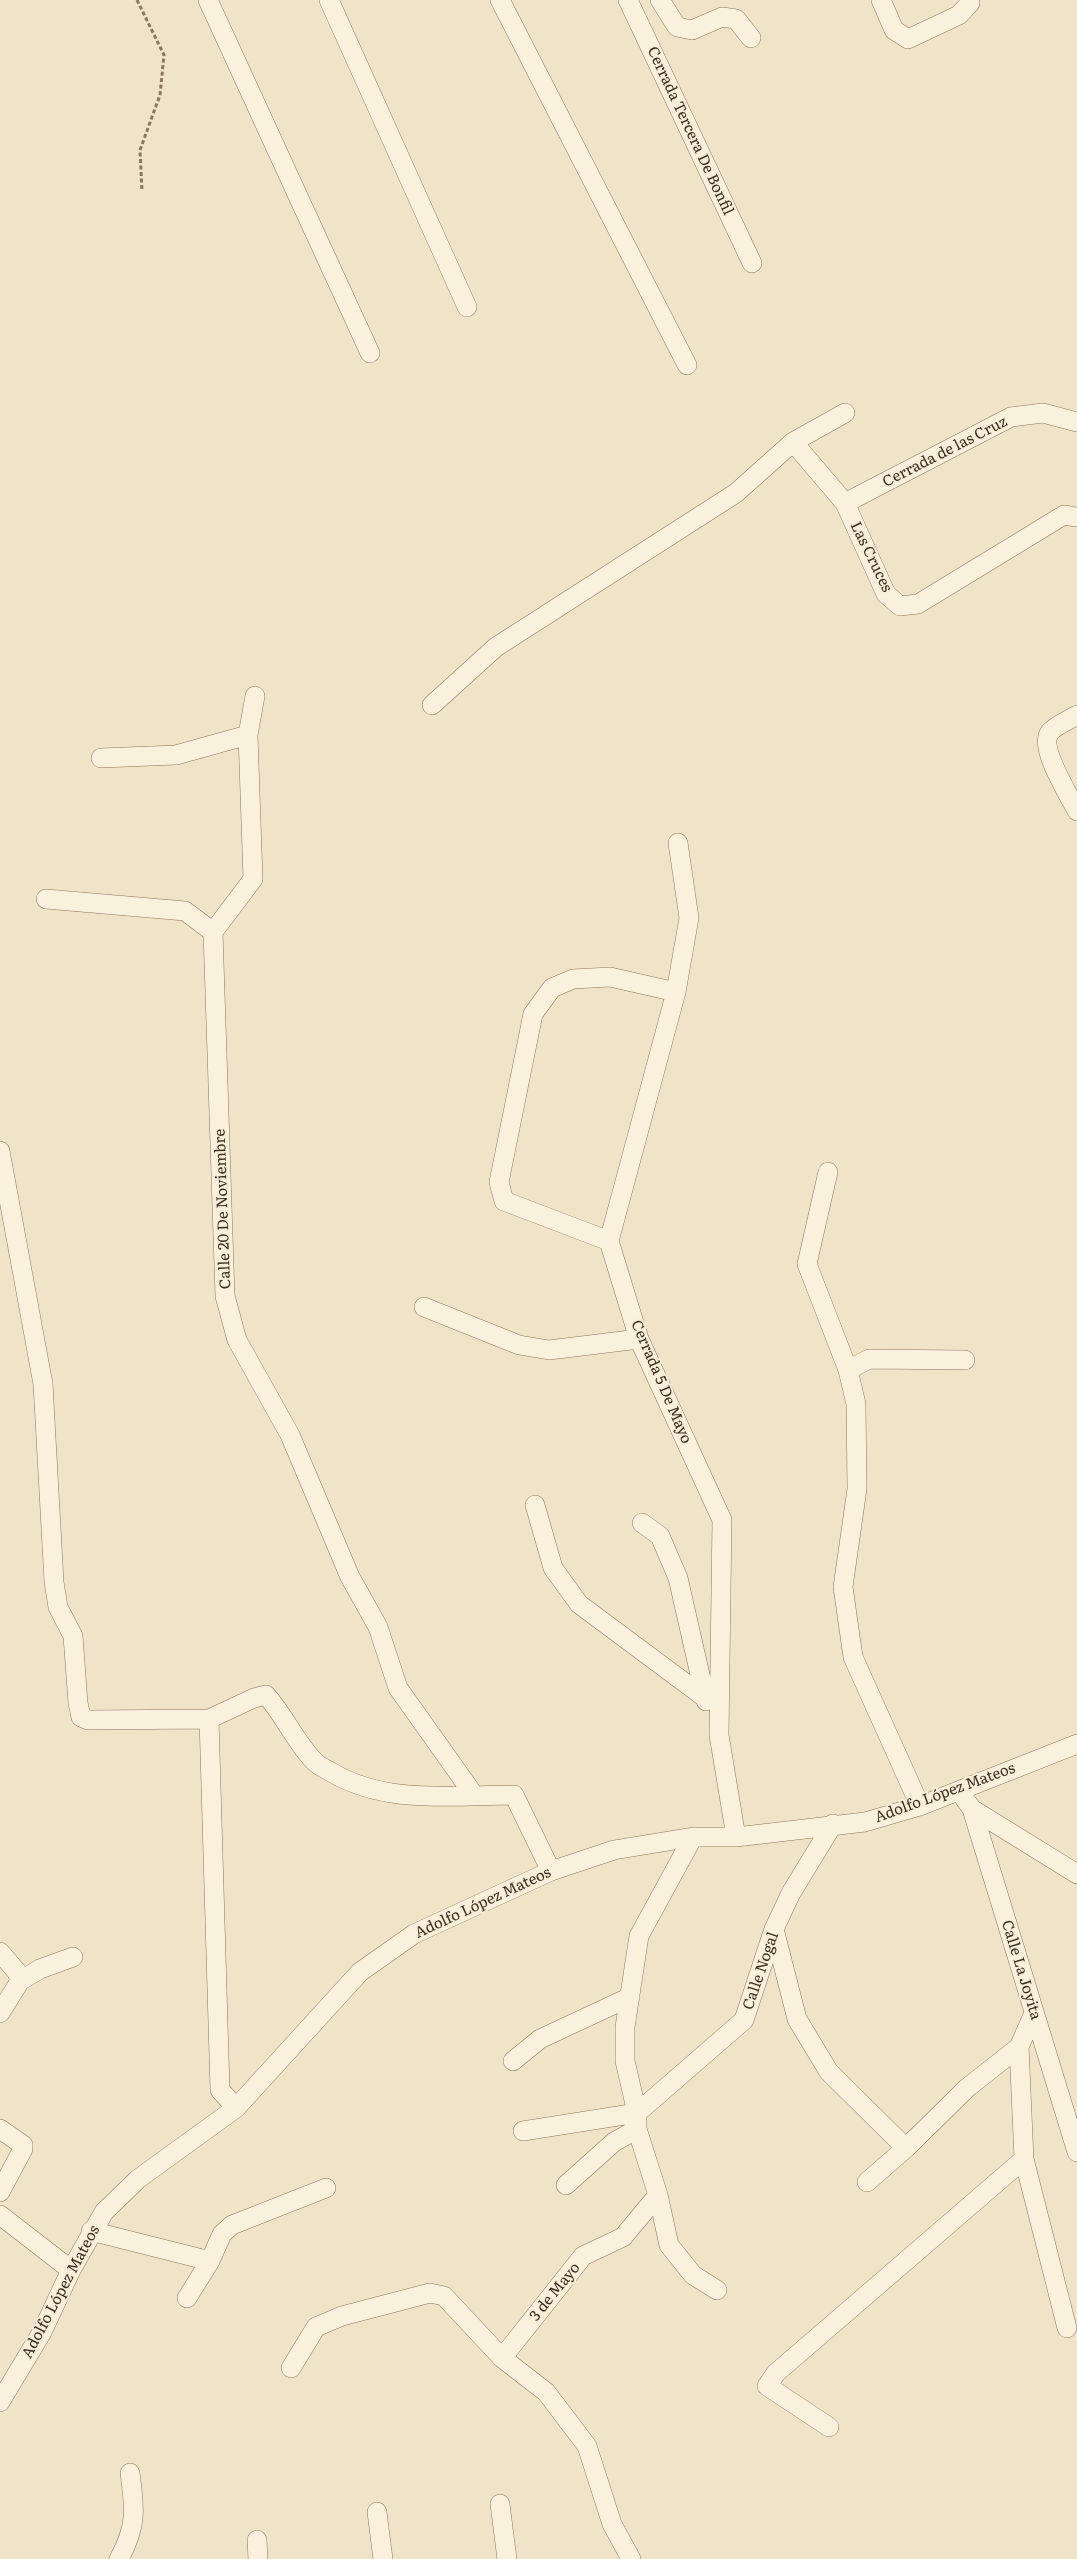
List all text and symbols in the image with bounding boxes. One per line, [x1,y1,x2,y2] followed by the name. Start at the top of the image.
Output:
[643,44,737,218] street label: Cerrada Tercera De Bonfil
[880,413,1010,491] street label: Cerrada de las Cruz
[846,519,896,595] street label: Las Cruces
[211,1129,235,1289] street label: Calle 20 De Noviembre
[627,1317,695,1447] street label: Cerrada 5 De Mayo
[872,1759,1018,1827] street label: Adolfo López Mateos
[412,1864,554,1942] street label: Adolfo López Mateos
[997,1918,1045,2022] street label: Calle La Joyita
[739,1930,783,2012] street label: Calle Nogal
[18,2222,104,2362] street label: Adolfo López Mateos
[526,2259,584,2325] street label: 3 de Mayo

